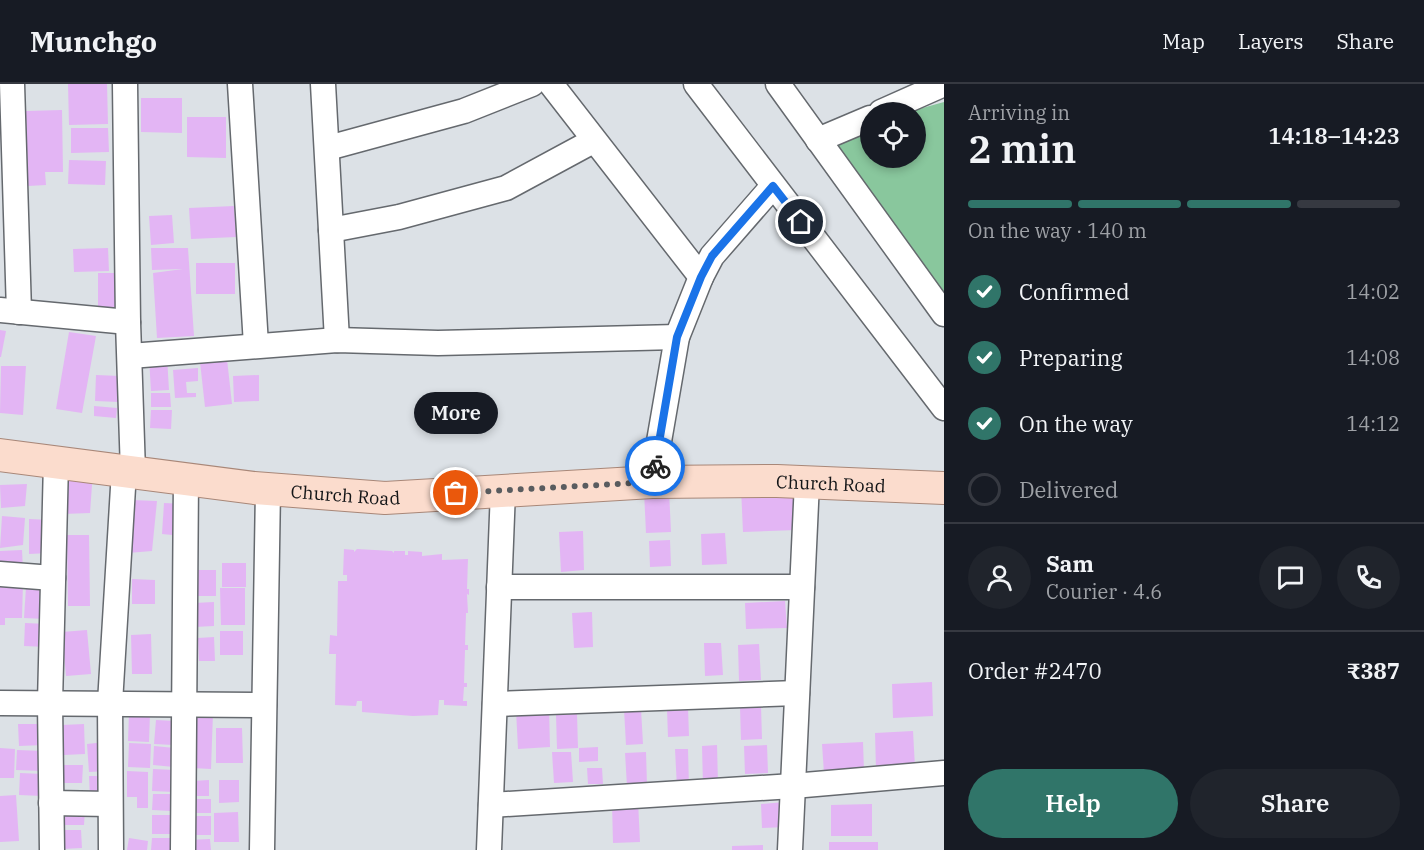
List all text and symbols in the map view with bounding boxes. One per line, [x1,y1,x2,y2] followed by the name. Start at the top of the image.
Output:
[30,23,157,60] text: Munchgo
[1162,27,1205,55] text: Map
[1238,27,1304,55] text: Layers
[1337,27,1394,55] text: Share
[968,99,1070,126] text: Arriving in
[860,102,926,168] map controls
[860,102,926,168] button: locate
[1268,121,1400,150] text: 14:18–14:23
[968,123,1076,174] text: 2 min
[775,196,826,247] pin
[784,205,817,238] icon: home
[968,217,1147,244] text: On the way · 140 m
[968,275,1001,308] icon: check
[1019,277,1130,306] text: Confirmed
[1346,278,1400,305] text: 14:02
[968,341,1001,374] icon: check
[1019,343,1123,372] text: Preparing
[1346,344,1400,371] text: 14:08
[414,391,498,433] callout: More
[431,399,481,426] text: More
[968,407,1001,440] icon: check
[1019,409,1133,438] text: On the way
[1346,410,1400,437] text: 14:12
[625,436,685,496] courier
[639,450,672,483] icon: bike
[430,467,481,518] pin
[776,469,886,497] street label: Church Road
[1019,475,1118,504] text: Delivered
[439,476,472,509] icon: bag
[290,479,401,510] street label: Church Road
[968,546,1031,609] button: person
[1259,546,1322,609] button: chat
[1337,546,1400,609] button: phone
[1046,549,1094,578] text: Sam
[1046,578,1162,605] text: Courier · 4.6
[968,656,1102,685] text: Order #2470
[1346,656,1400,685] text: ₹387
[968,769,1178,838] button: Help
[1190,769,1400,838] button: Share

